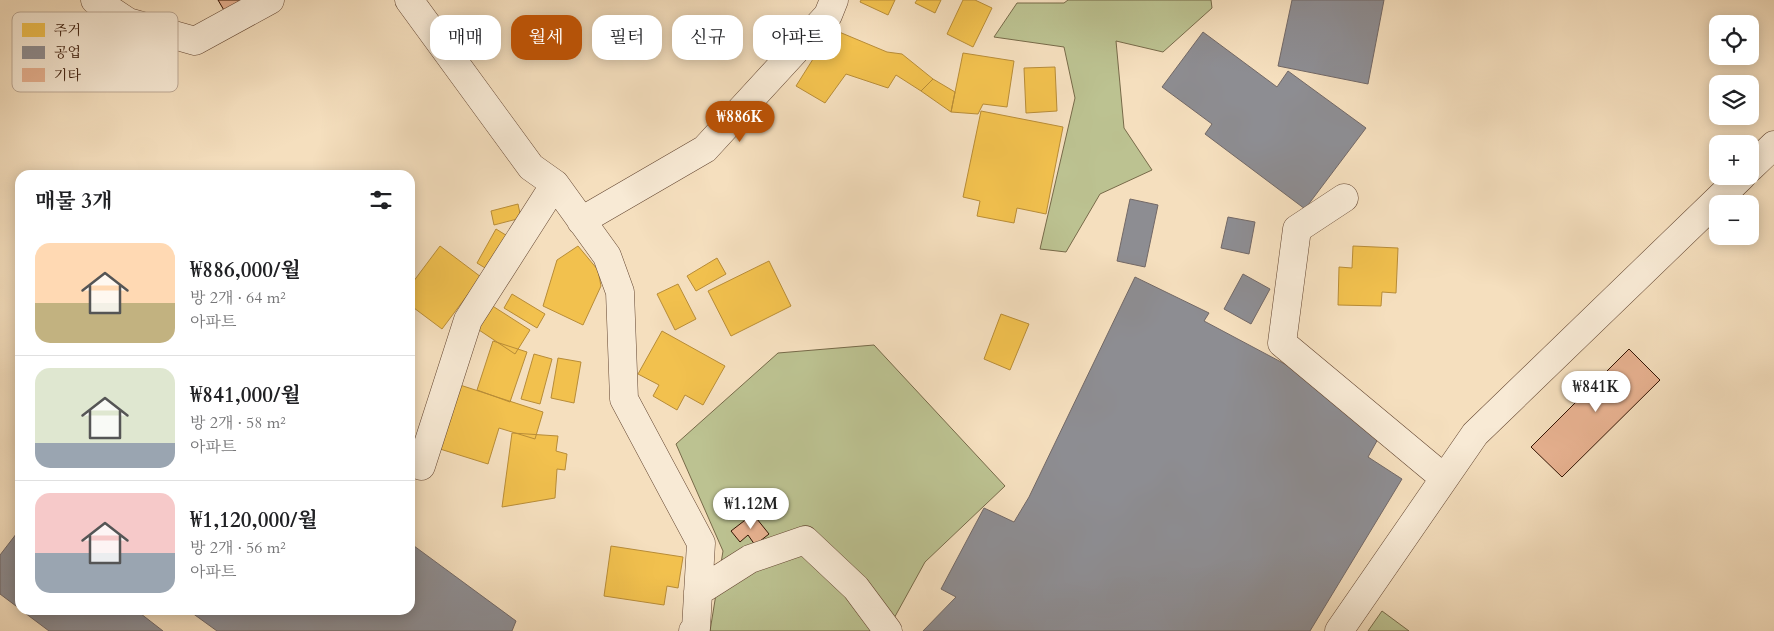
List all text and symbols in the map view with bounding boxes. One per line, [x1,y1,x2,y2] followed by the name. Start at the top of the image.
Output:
[12,12,178,92] legend
[430,15,501,60] chip: 매매
[511,15,582,60] chip: 월세
[592,15,662,60] chip: 필터
[672,15,743,60] chip: 신규
[753,15,841,60] chip: 아파트
[1709,15,1759,245] map controls
[1709,15,1759,65] button: locate
[54,21,81,40] text: 주거
[54,43,81,62] text: 공업
[54,66,82,85] text: 기타
[1709,75,1759,125] button: layers
[705,100,775,143] pin: ₩886K
[717,106,763,128] text: ₩886K
[1709,135,1759,185] button: +
[367,186,395,214] icon: filters
[35,187,112,216] text: 매물 3개
[1709,195,1759,245] button: −
[190,256,301,285] text: ₩886,000/월
[75,263,135,323] icon: home
[190,287,286,309] text: 방 2개 · 64 m²
[190,311,236,333] text: 아파트
[1561,370,1631,413] pin: ₩841K
[1573,376,1619,398] text: ₩841K
[190,381,301,410] text: ₩841,000/월
[75,388,135,448] icon: home
[190,412,286,434] text: 방 2개 · 58 m²
[190,436,236,458] text: 아파트
[710,488,792,530] pin: ₩1.12M
[724,493,778,515] text: ₩1.12M
[190,506,318,535] text: ₩1,120,000/월
[75,513,135,573] icon: home
[190,537,286,559] text: 방 2개 · 56 m²
[190,561,236,583] text: 아파트

